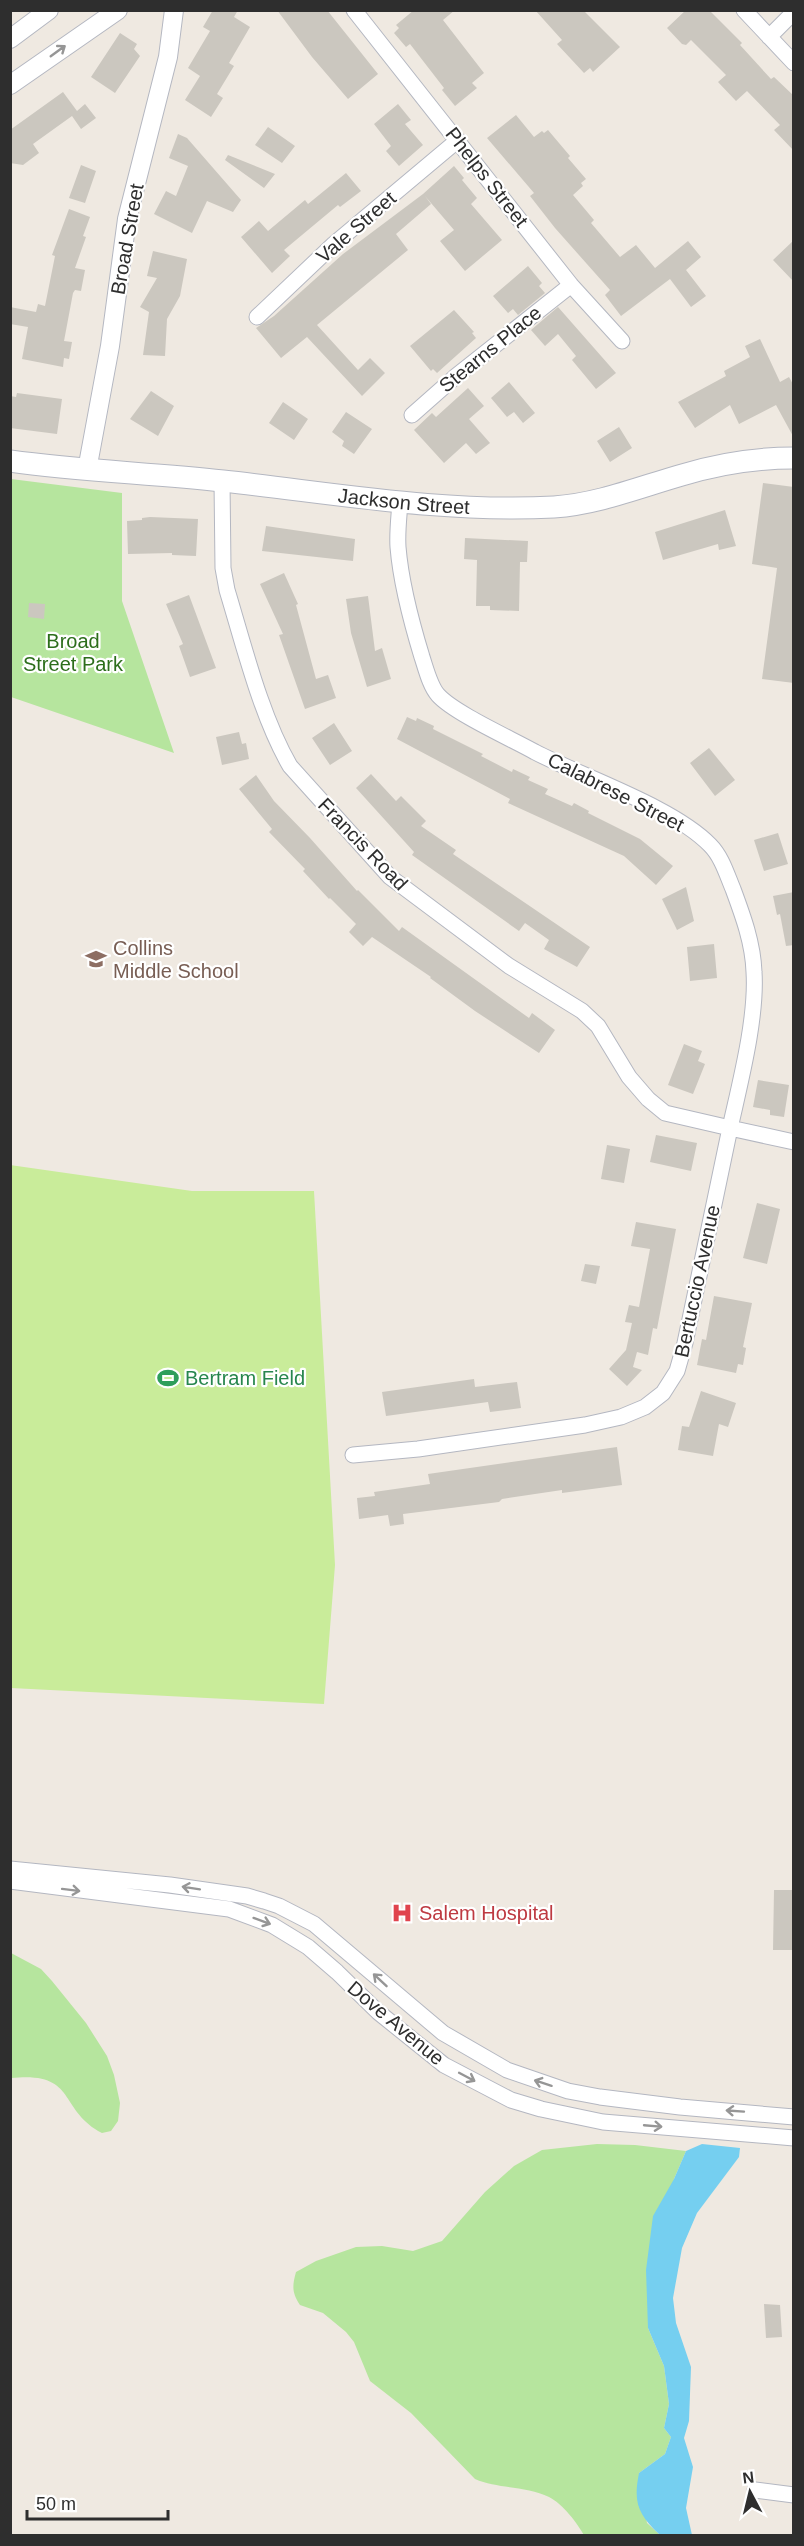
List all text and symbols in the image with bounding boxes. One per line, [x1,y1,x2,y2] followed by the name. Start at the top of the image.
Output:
[50,45,66,57] one-way arrow
[441,123,533,231] street label: Phelps Street
[106,181,148,296] street label: Broad Street
[312,186,400,267] street label: Vale Street
[435,301,545,397] street label: Stearns Place
[337,484,471,518] street label: Jackson Street
[23,630,124,675] park label: Broad Street Park
[544,748,688,836] street label: Calabrese Street
[314,794,412,894] street label: Francis Road
[113,937,239,982] place label: Collins Middle School
[84,947,108,971] school or university icon: Collins Middle School
[670,1203,724,1359] street label: Bertuccio Avenue
[156,1366,180,1390] sports icon: Bertram Field
[185,1367,305,1389] place label: Bertram Field
[181,1882,201,1893] one-way arrow
[60,1884,80,1895] one-way arrow
[390,1901,414,1925] hospital icon: Salem Hospital
[419,1902,554,1924] place label: Salem Hospital
[253,1917,271,1928] one-way arrow
[372,1972,387,1987] one-way arrow
[343,1976,449,2070] street label: Dove Avenue
[457,2072,475,2083] one-way arrow
[534,2077,553,2088] one-way arrow
[726,2105,746,2116] one-way arrow
[643,2121,662,2132] one-way arrow
[720,2462,780,2522] north arrow
[741,2468,755,2487] text: N
[27,2483,168,2521] scale bar
[36,2494,76,2514] text: 50 m

